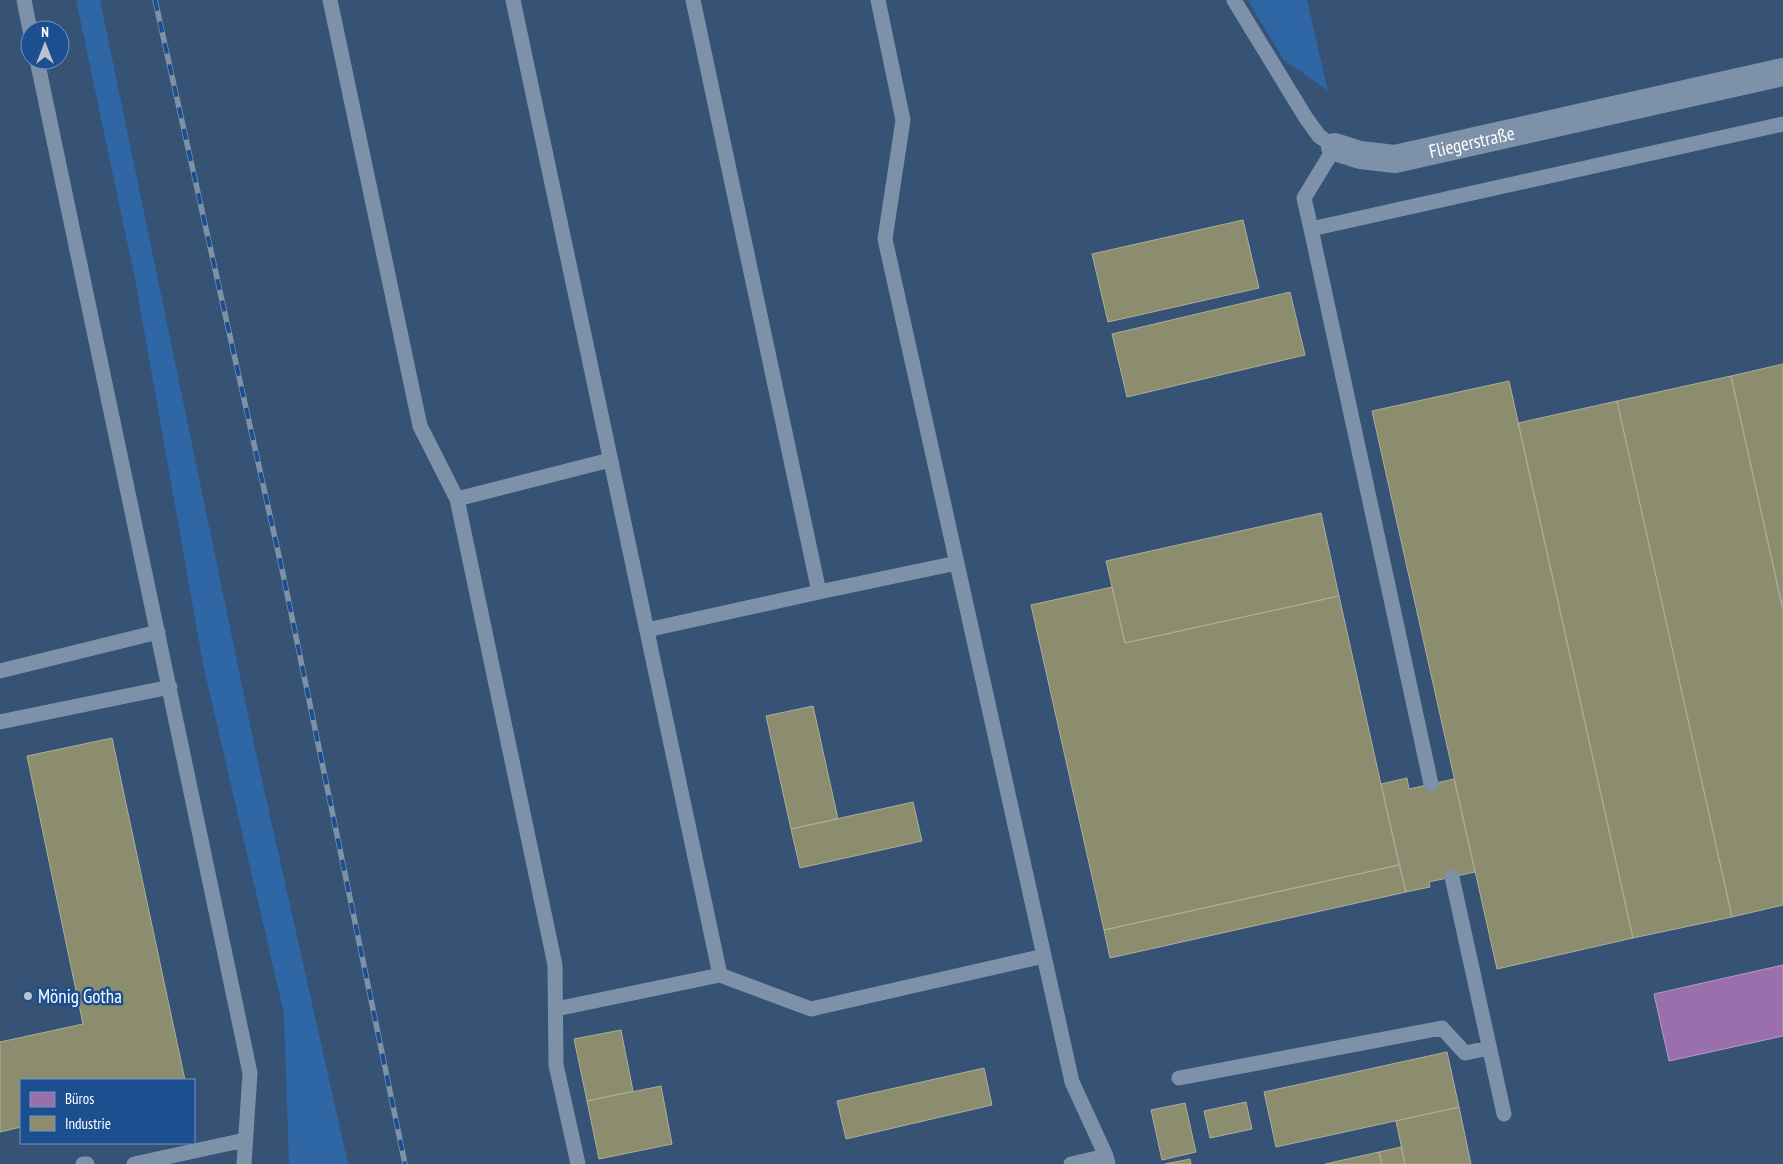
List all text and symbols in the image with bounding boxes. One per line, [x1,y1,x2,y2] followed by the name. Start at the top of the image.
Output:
[20,20,70,70] north arrow
[41,23,49,41] text: N
[1427,121,1517,163] street label: Fliegerstraße
[38,984,122,1008] place label: Mönig Gotha
[22,990,34,1002] marker: Mönig Gotha
[20,1079,195,1144] legend
[65,1089,94,1108] text: Büros
[65,1114,111,1133] text: Industrie

